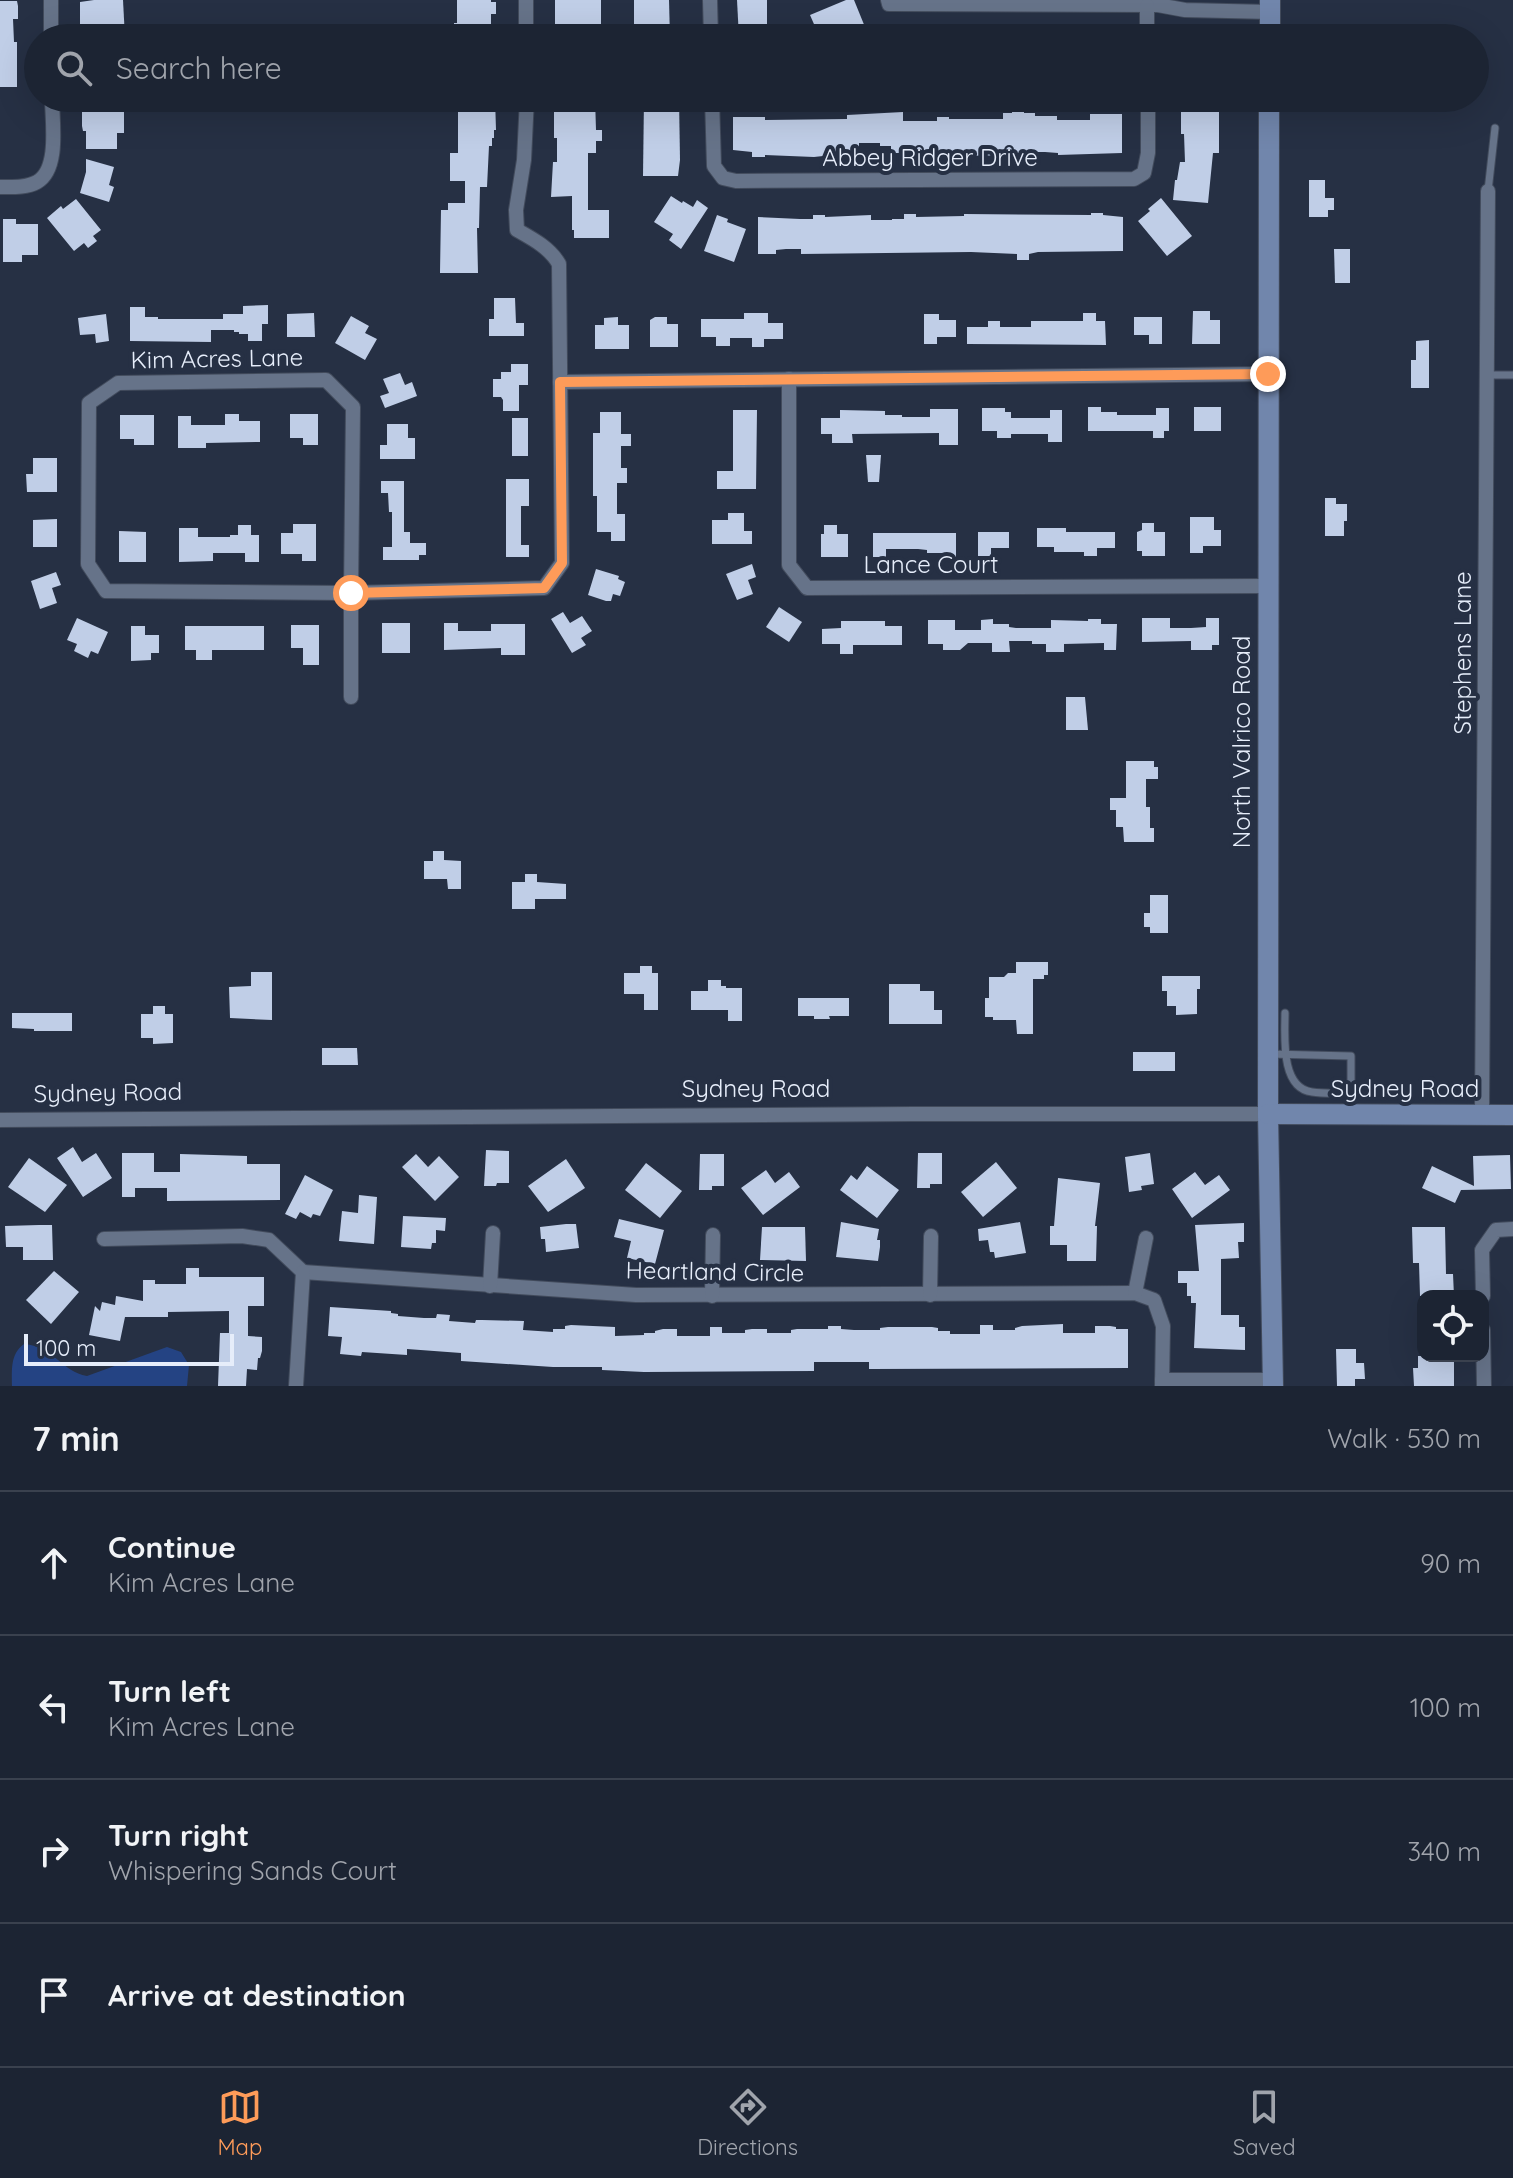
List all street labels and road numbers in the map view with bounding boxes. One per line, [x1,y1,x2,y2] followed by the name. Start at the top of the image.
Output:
[822,142,1038,172] street label: Abbey Ridger Drive
[130,341,304,375] street label: Kim Acres Lane
[864,549,998,579] street label: Lance Court
[1447,571,1477,735] street label: Stephens Lane
[1226,636,1256,848] street label: North Valrico Road
[682,1073,830,1103] street label: Sydney Road
[1331,1073,1479,1103] street label: Sydney Road
[33,1076,183,1108] street label: Sydney Road
[625,1254,805,1288] street label: Heartland Circle

